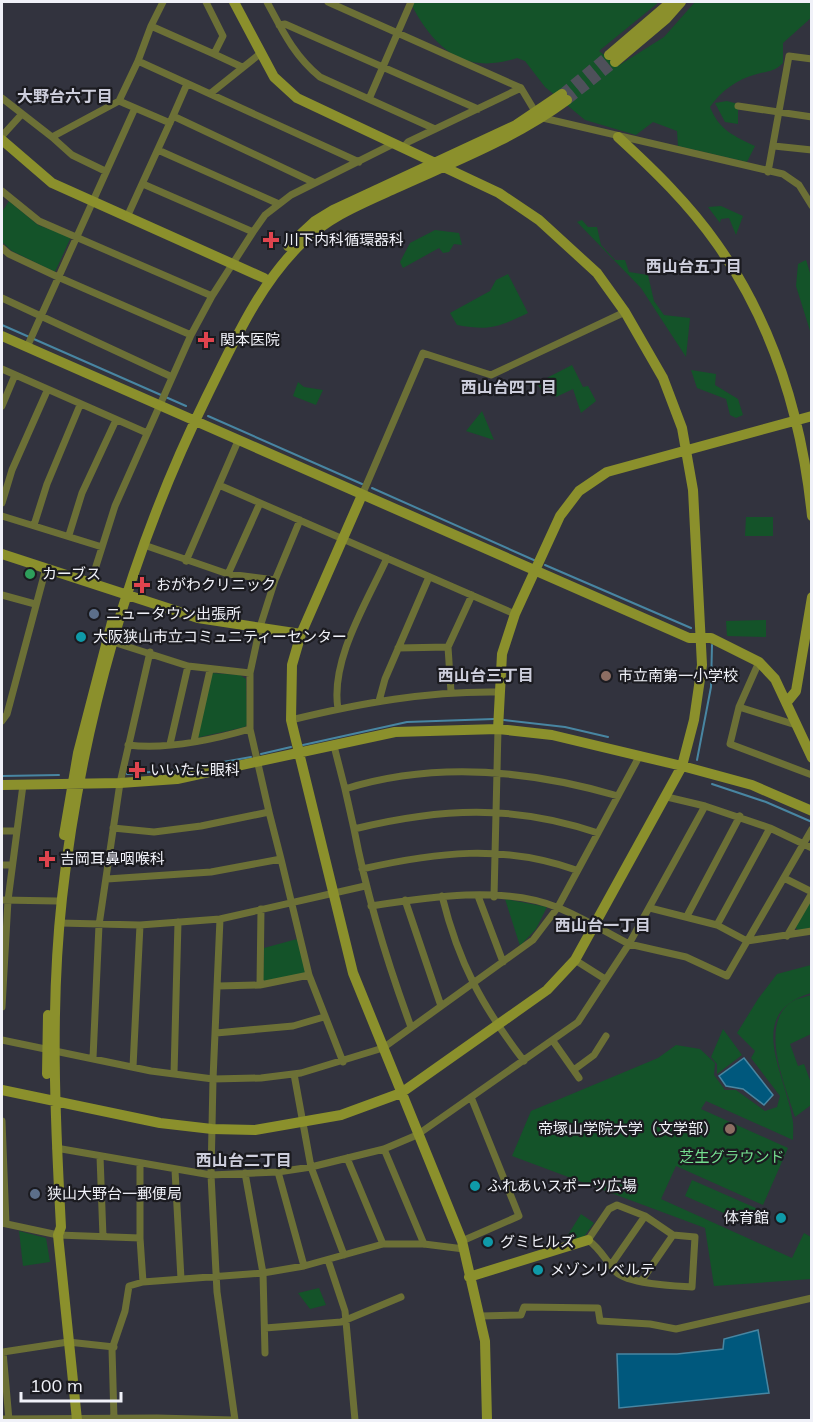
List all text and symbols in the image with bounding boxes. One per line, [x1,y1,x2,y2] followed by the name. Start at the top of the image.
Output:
[17,86,113,106] district label: 大野台六丁目
[284,230,404,249] place label: 川下内科循環器科
[262,231,280,249] marker: 川下内科循環器科
[646,256,742,276] district label: 西山台五丁目
[220,330,280,349] place label: 関本医院
[197,331,215,349] marker: 関本医院
[461,377,557,397] district label: 西山台四丁目
[42,564,101,583] place label: カーブス
[23,567,37,581] marker: カーブス
[156,575,276,594] place label: おがわクリニック
[133,576,151,594] marker: おがわクリニック
[106,604,241,623] place label: ニュータウン出張所
[87,607,101,621] marker: ニュータウン出張所
[93,627,347,646] place label: 大阪狭山市立コミュニティーセンター
[74,630,88,644] marker: 大阪狭山市立コミュニティーセンター
[438,665,534,685] district label: 西山台三丁目
[618,666,738,685] place label: 市立南第一小学校
[599,669,613,683] marker: 市立南第一小学校
[150,760,240,779] place label: いいたに眼科
[128,761,146,779] marker: いいたに眼科
[60,849,165,868] place label: 吉岡耳鼻咽喉科
[38,850,56,868] marker: 吉岡耳鼻咽喉科
[555,915,651,935] district label: 西山台一丁目
[538,1119,718,1138] place label: 帝塚山学院大学（文学部）
[723,1122,737,1136] marker: 帝塚山学院大学（文学部）
[679,1147,785,1166] park label: 芝生グラウンド
[196,1150,292,1170] district label: 西山台二丁目
[487,1176,637,1195] place label: ふれあいスポーツ広場
[468,1179,482,1193] marker: ふれあいスポーツ広場
[47,1184,182,1203] place label: 狭山大野台一郵便局
[28,1187,42,1201] marker: 狭山大野台一郵便局
[724,1208,769,1227] place label: 体育館
[774,1211,788,1225] marker: 体育館
[500,1232,575,1251] place label: グミヒルズ
[481,1235,495,1249] marker: グミヒルズ
[550,1260,655,1279] place label: メゾンリベルテ
[531,1263,545,1277] marker: メゾンリベルテ
[21,1365,122,1403] scale bar
[30,1374,83,1397] text: 100 m

